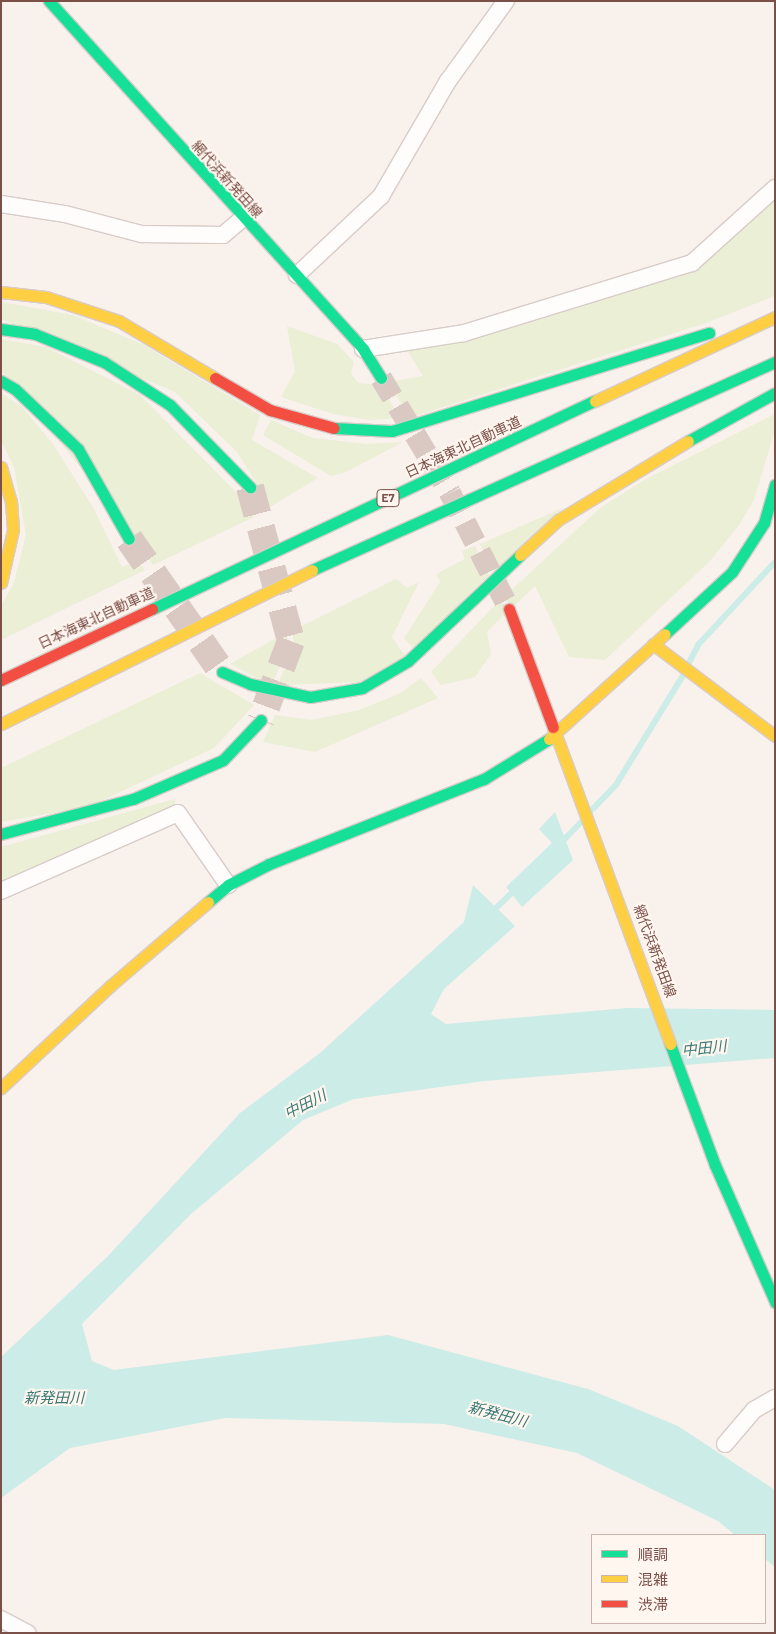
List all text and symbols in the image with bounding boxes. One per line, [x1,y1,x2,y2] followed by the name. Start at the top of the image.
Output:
[188,137,266,221] street label: 網代浜新発田線
[402,413,524,481] street label: 日本海東北自動車道
[376,488,400,508] road number: E7
[35,584,157,652] street label: 日本海東北自動車道
[630,902,680,1000] street label: 網代浜新発田線
[681,1037,727,1059] water label: 中田川
[281,1086,329,1122] water label: 中田川
[24,1389,84,1407] water label: 新発田川
[467,1398,529,1430] water label: 新発田川
[591,1534,766,1624] legend
[638,1545,668,1563] text: 順調
[638,1570,668,1588] text: 混雑
[638,1595,668,1613] text: 渋滞

